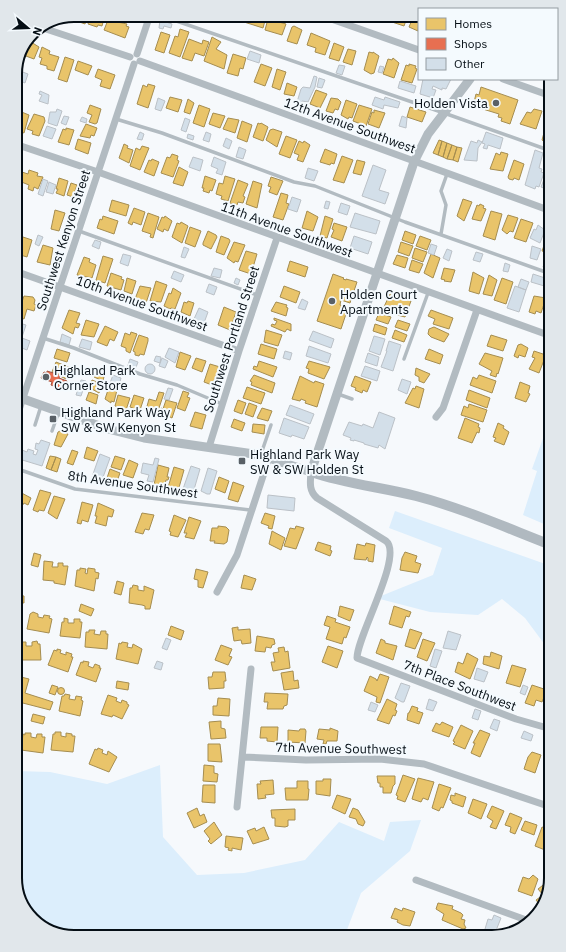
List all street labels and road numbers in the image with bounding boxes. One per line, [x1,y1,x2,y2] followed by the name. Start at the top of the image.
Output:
[282,94,418,157] street label: 12th Avenue Southwest
[33,168,94,313] street label: Southwest Kenyon Street
[219,198,355,261] street label: 11th Avenue Southwest
[200,264,263,415] street label: Southwest Portland Street
[74,272,210,335] street label: 10th Avenue Southwest
[67,467,199,502] street label: 8th Avenue Southwest
[401,656,519,715] street label: 7th Place Southwest
[275,739,407,758] street label: 7th Avenue Southwest

